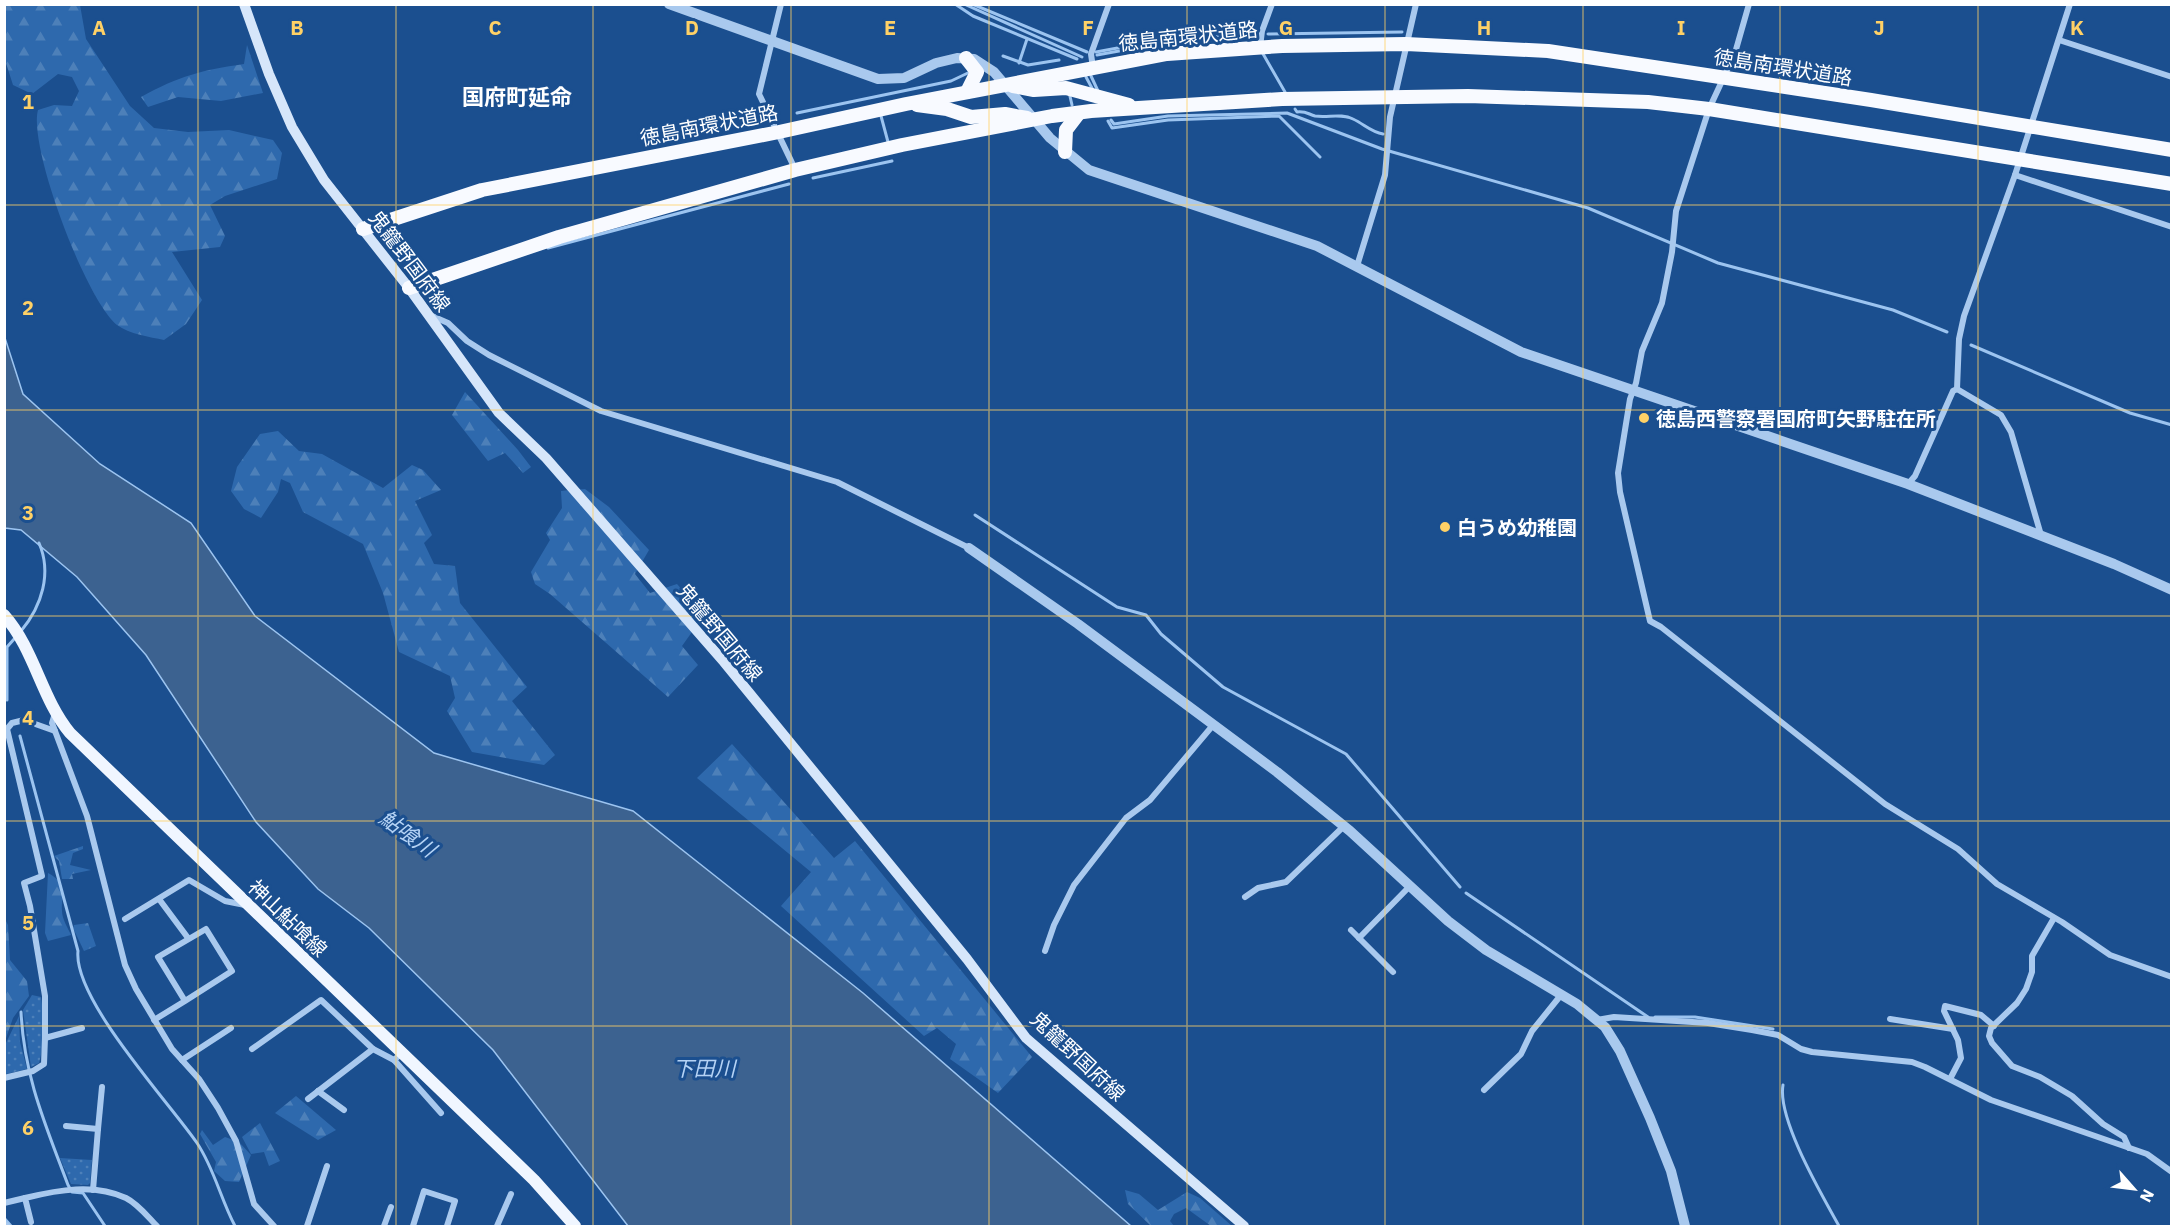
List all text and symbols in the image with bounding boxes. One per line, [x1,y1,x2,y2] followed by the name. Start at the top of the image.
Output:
[92,14,106,41] text: A
[290,14,304,41] text: B
[488,14,502,41] text: C
[685,14,699,41] text: D
[884,14,896,41] text: E
[1082,14,1094,41] text: F
[1279,14,1293,41] text: G
[1477,14,1491,41] text: H
[1677,14,1685,41] text: I
[1873,14,1885,41] text: J
[2070,14,2084,41] text: K
[1117,15,1259,57] street label: 徳島南環状道路
[1712,43,1854,91] street label: 徳島南環状道路
[462,82,572,111] district label: 国府町延命
[22,88,34,115] text: 1
[638,98,780,152] street label: 徳島南環状道路
[363,205,457,317] street label: 鬼籠野国府線
[22,294,34,321] text: 2
[1656,405,1936,432] place label: 徳島西警察署国府町矢野駐在所
[1637,411,1651,425] marker: 徳島西警察署国府町矢野駐在所
[22,499,34,526] text: 3
[1457,514,1577,541] place label: 白うめ幼稚園
[1438,520,1452,534] marker: 白うめ幼稚園
[671,577,769,687] street label: 鬼籠野国府線
[22,704,34,731] text: 4
[374,803,443,864] water label: 鮎喰川
[243,874,333,962] street label: 神山鮎喰線
[22,909,34,936] text: 5
[1025,1005,1131,1107] street label: 鬼籠野国府線
[673,1054,737,1082] water label: 下田川
[22,1114,34,1141] text: 6
[2104,1159,2164,1219] north arrow
[2136,1186,2159,1206] text: N

